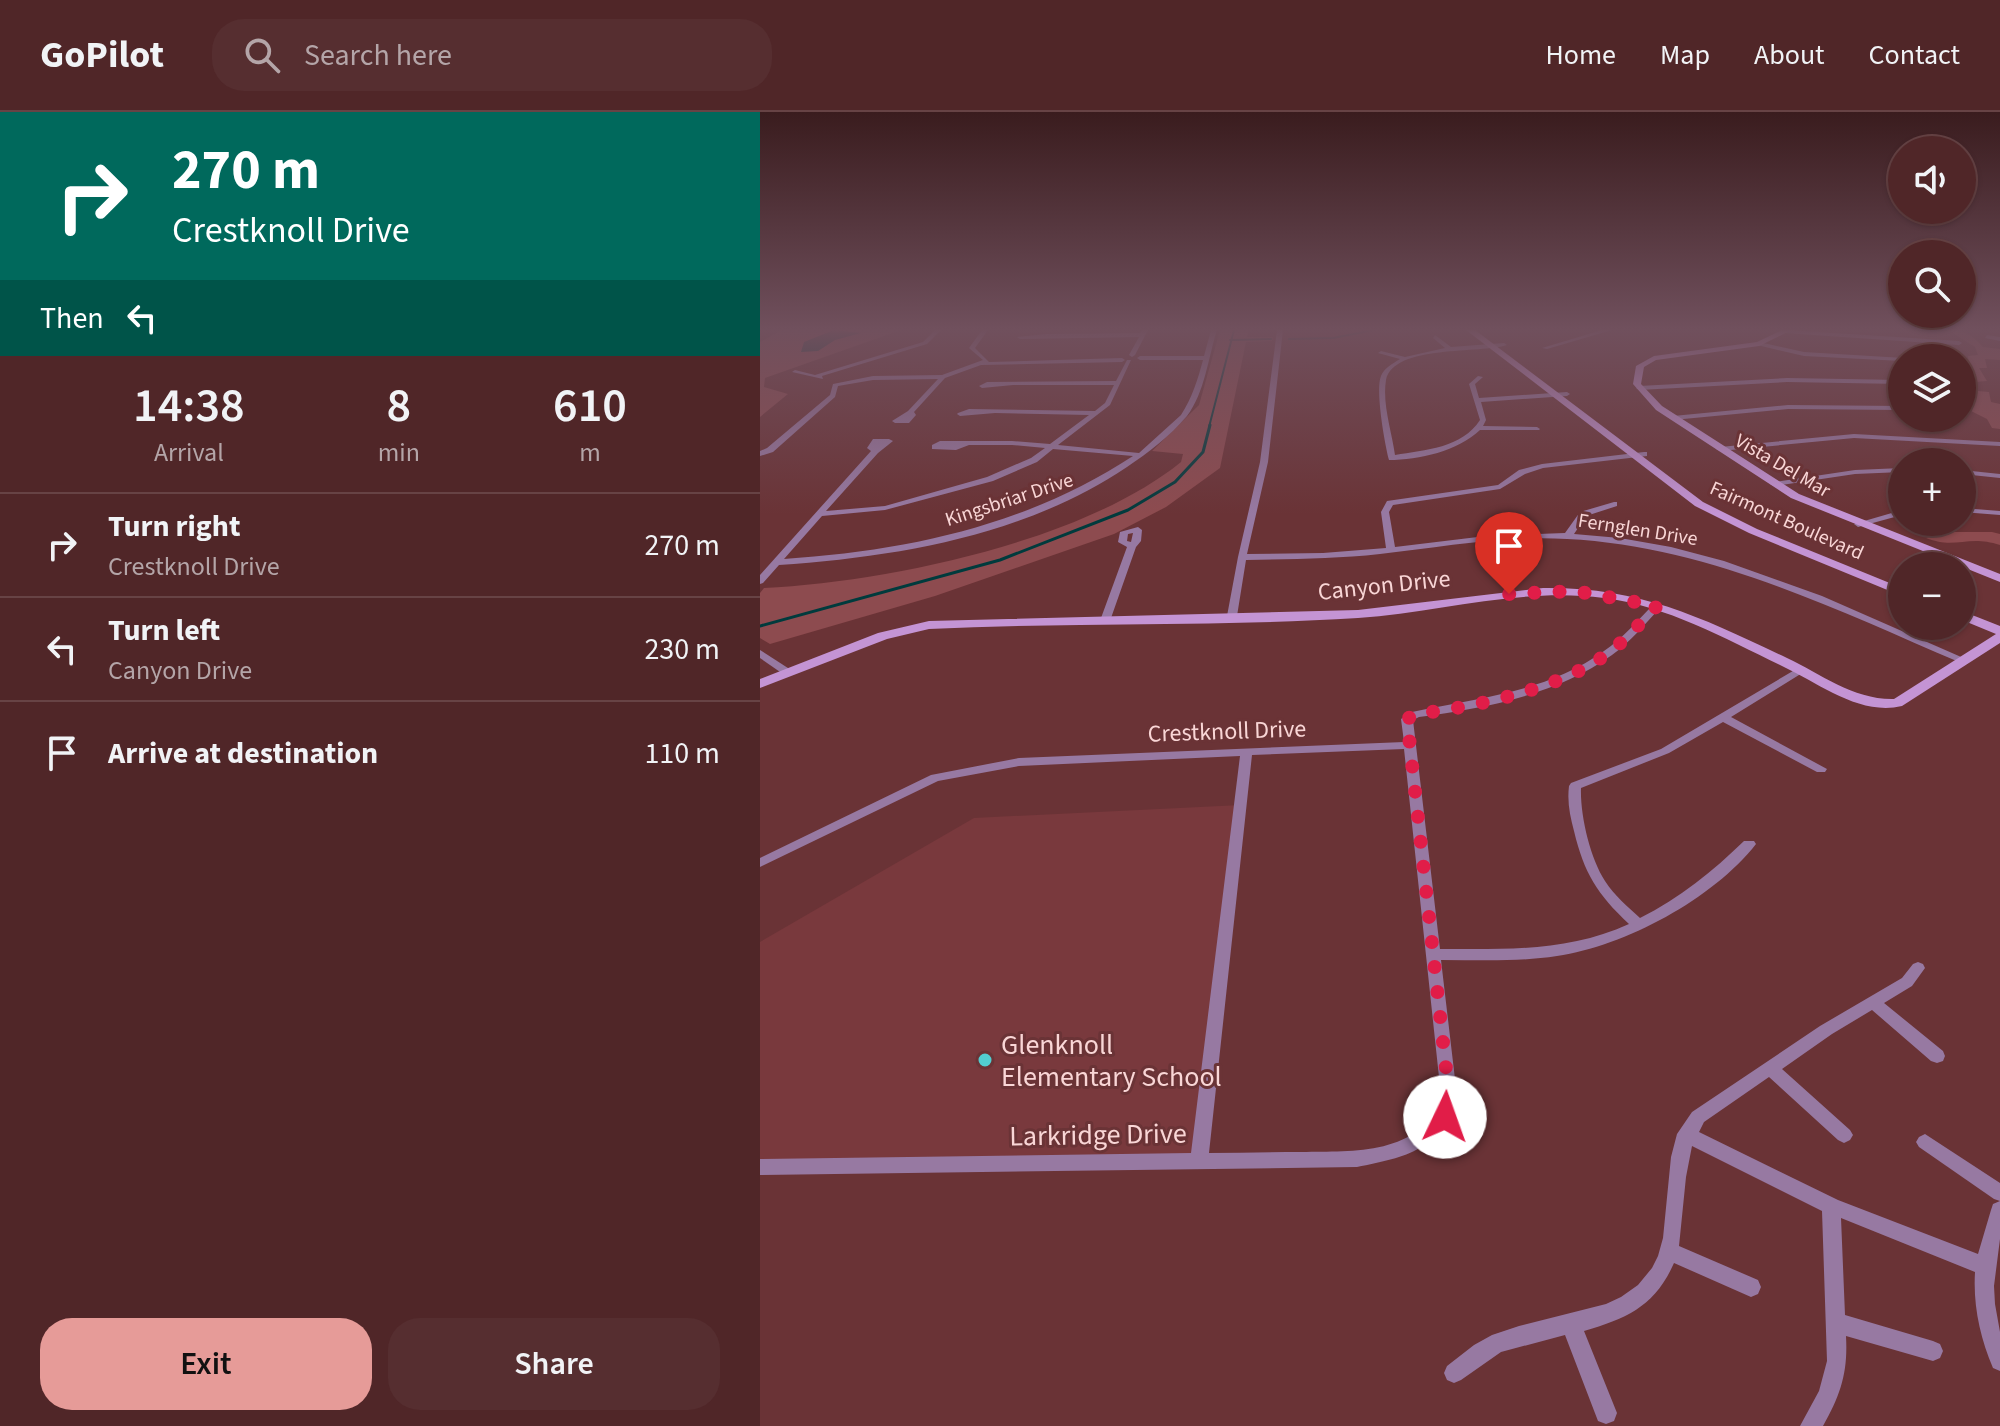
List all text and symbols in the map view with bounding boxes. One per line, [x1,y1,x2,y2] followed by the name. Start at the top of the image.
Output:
[212,19,772,91] search box
[40,28,164,82] text: GoPilot
[240,33,284,77] icon: search
[304,34,452,77] text: Search here
[1545,35,1616,75] text: Home
[1660,35,1710,75] text: Map
[1754,35,1825,75] text: About
[1869,35,1960,75] text: Contact
[172,131,320,210] text: 270 m
[1888,136,1976,640] map controls
[1888,136,1976,224] button: sound
[40,144,144,248] icon: right
[172,205,410,256] text: Crestknoll Drive
[1888,240,1976,328] button: search
[120,296,164,340] icon: left
[40,297,104,340] text: Then
[1888,344,1976,432] button: layers
[133,372,245,440] text: 14:38
[387,372,411,440] text: 8
[553,372,627,440] text: 610
[1729,427,1836,505] street label: Vista Del Mar
[154,434,224,471] text: Arrival
[378,434,420,471] text: min
[579,434,601,471] text: m
[1888,448,1976,536] button: +
[942,466,1077,534] street label: Kingsbriar Drive
[1705,474,1868,567] street label: Fairmont Boulevard
[108,505,240,548] text: Turn right
[1576,507,1700,553] street label: Fernglen Drive
[1475,512,1543,594] pin
[40,523,84,567] icon: right
[644,524,720,567] text: 270 m
[1487,524,1531,568] icon: arrive
[108,548,280,585] text: Crestknoll Drive
[1888,552,1976,640] button: −
[1316,561,1452,610] street label: Canyon Drive
[108,609,220,652] text: Turn left
[40,627,84,671] icon: left
[644,628,720,671] text: 230 m
[108,652,252,689] text: Canyon Drive
[1147,711,1307,752] street label: Crestknoll Drive
[40,731,84,775] icon: arrive
[108,732,378,775] text: Arrive at destination
[644,732,720,775] text: 110 m
[1001,1025,1222,1097] place label: Glenknoll Elementary School
[976,1051,994,1069] marker: Glenknoll Elementary School
[1403,1075,1487,1159] position arrow
[1009,1113,1187,1157] street label: Larkridge Drive
[40,1318,372,1410] button: Exit
[388,1318,720,1410] button: Share

